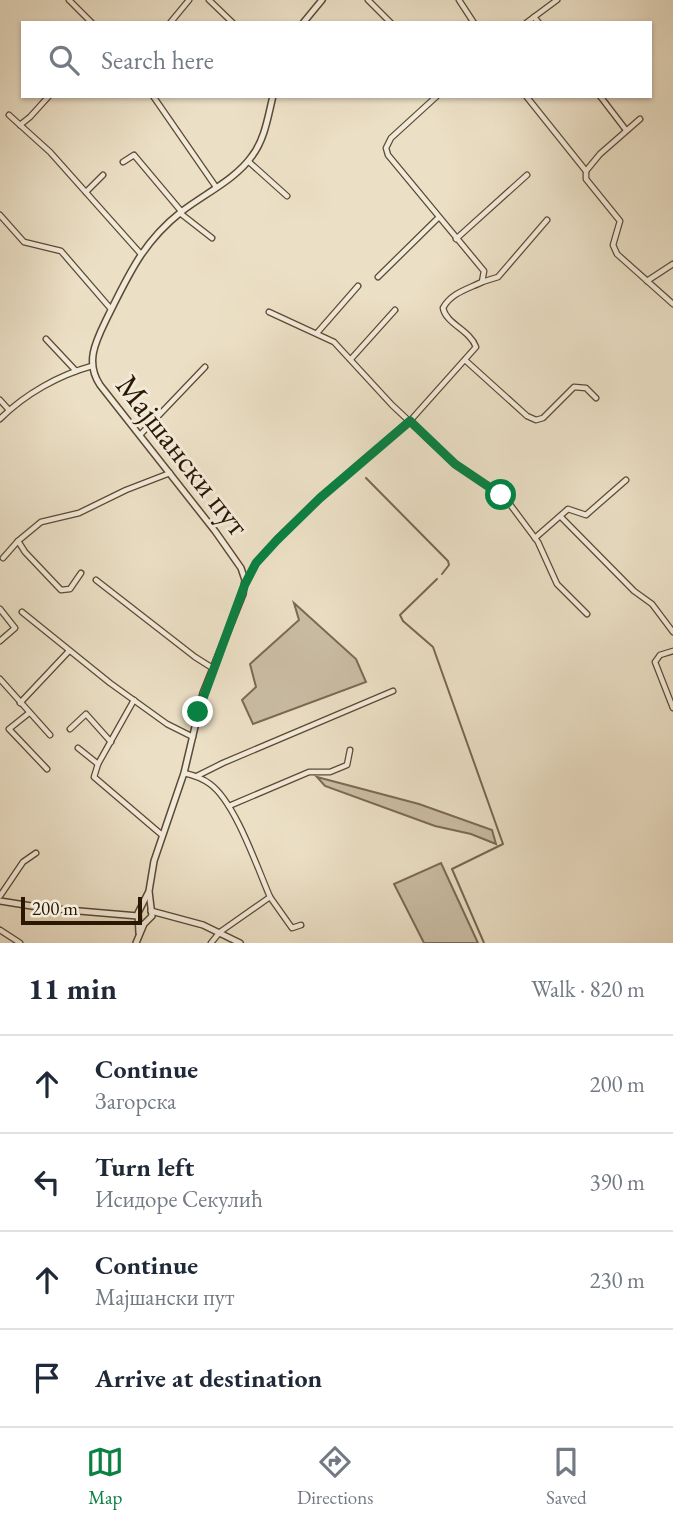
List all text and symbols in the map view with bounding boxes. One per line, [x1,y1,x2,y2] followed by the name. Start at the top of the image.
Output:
[21,21,652,98] search box
[45,41,83,79] icon: search
[101,43,214,77] text: Search here
[107,366,259,544] street label: Мајшански пут
[485,479,516,510] route start
[182,696,213,727] route end
[21,894,142,926] scale bar
[32,896,78,921] text: 200 m
[28,969,117,1008] text: 11 min
[531,974,645,1004] text: Walk · 820 m
[95,1052,198,1086] text: Continue
[28,1065,66,1103] icon: ahead
[589,1069,645,1099] text: 200 m
[95,1086,176,1116] text: Загорска
[95,1150,194,1184] text: Turn left
[28,1163,66,1201] icon: left
[589,1167,645,1197] text: 390 m
[95,1184,263,1214] text: Исидоре Секулић
[95,1248,198,1282] text: Continue
[28,1261,66,1299] icon: ahead
[589,1265,645,1295] text: 230 m
[95,1282,234,1312] text: Мајшански пут
[28,1359,66,1397] icon: arrive
[95,1361,322,1395] text: Arrive at destination
[86,1443,124,1510] tab: Map
[297,1443,373,1510] tab: Directions
[546,1443,587,1510] tab: Saved

